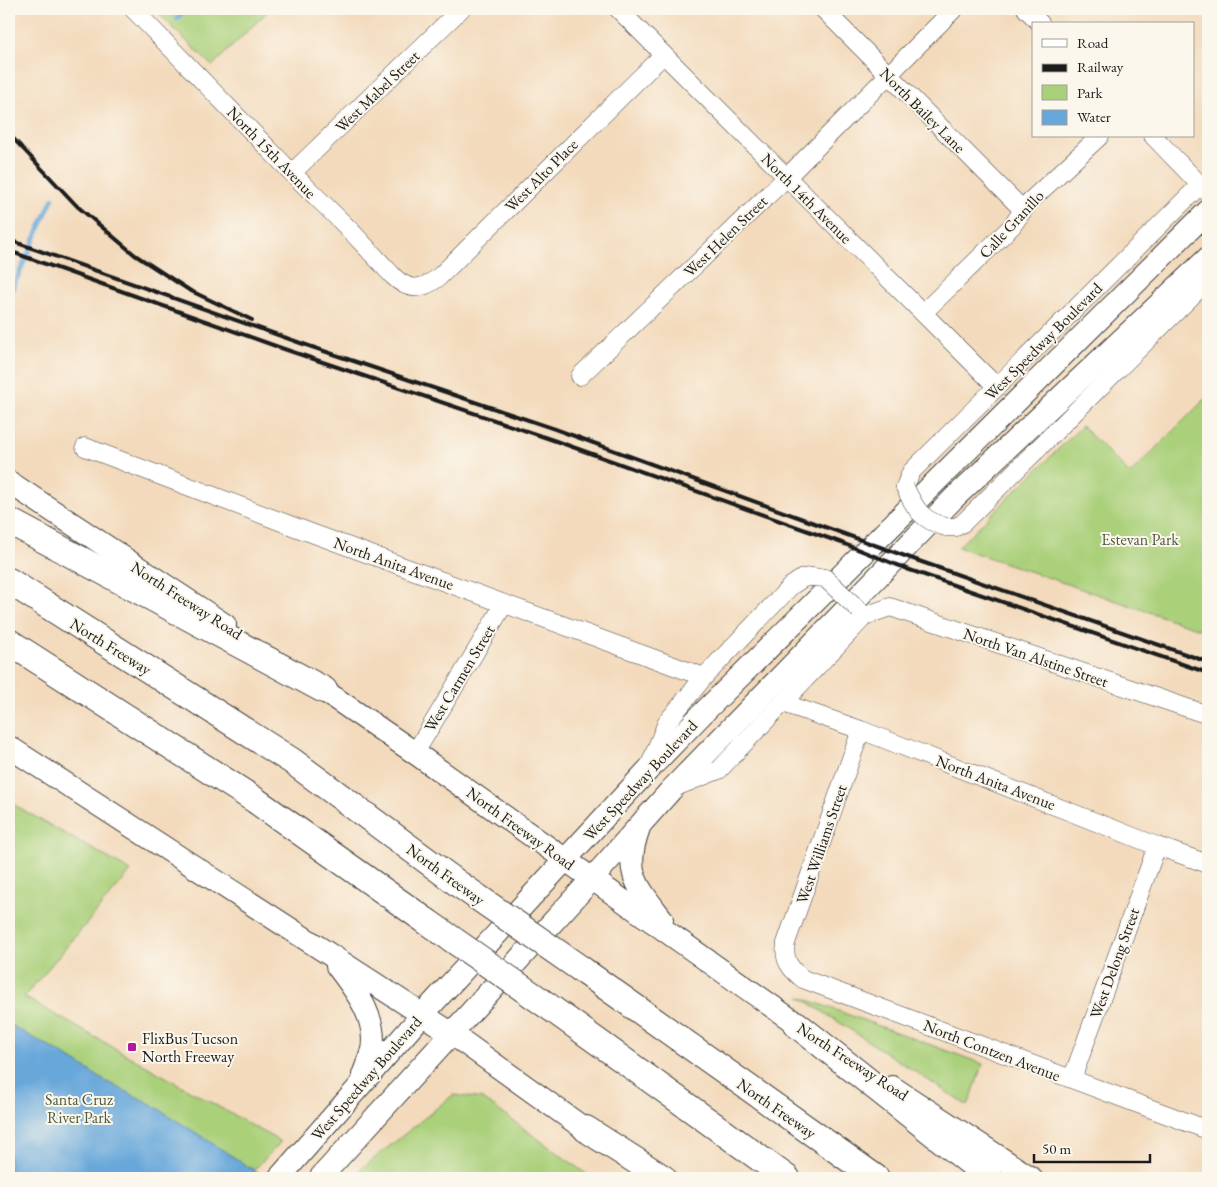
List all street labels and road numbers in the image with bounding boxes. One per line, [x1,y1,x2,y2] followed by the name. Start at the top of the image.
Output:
[331,46,424,137] street label: West Mabel Street
[875,63,970,158] street label: North Bailey Lane
[222,102,321,203] street label: North 15th Avenue
[500,134,582,216] street label: West Alto Place
[757,148,857,248] street label: North 14th Avenue
[974,186,1048,263] street label: Calle Granillo
[679,191,772,282] street label: West Helen Street
[980,277,1107,405] street label: West Speedway Boulevard
[331,532,457,595] street label: North Anita Avenue
[127,557,247,645] street label: North Freeway Road
[66,613,156,680] street label: North Freeway
[419,621,500,736] street label: West Carmen Street
[961,623,1111,692] street label: North Van Alstine Street
[579,715,703,845] street label: West Speedway Boulevard
[933,750,1059,815] street label: North Anita Avenue
[462,782,580,875] street label: North Freeway Road
[791,782,852,907] street label: West Williams Street
[402,839,490,911] street label: North Freeway
[1085,905,1144,1022] street label: West Delong Street
[307,1011,427,1145] street label: West Speedway Boulevard
[920,1015,1063,1086] street label: North Contzen Avenue
[793,1018,913,1106] street label: North Freeway Road
[733,1073,821,1144] street label: North Freeway

